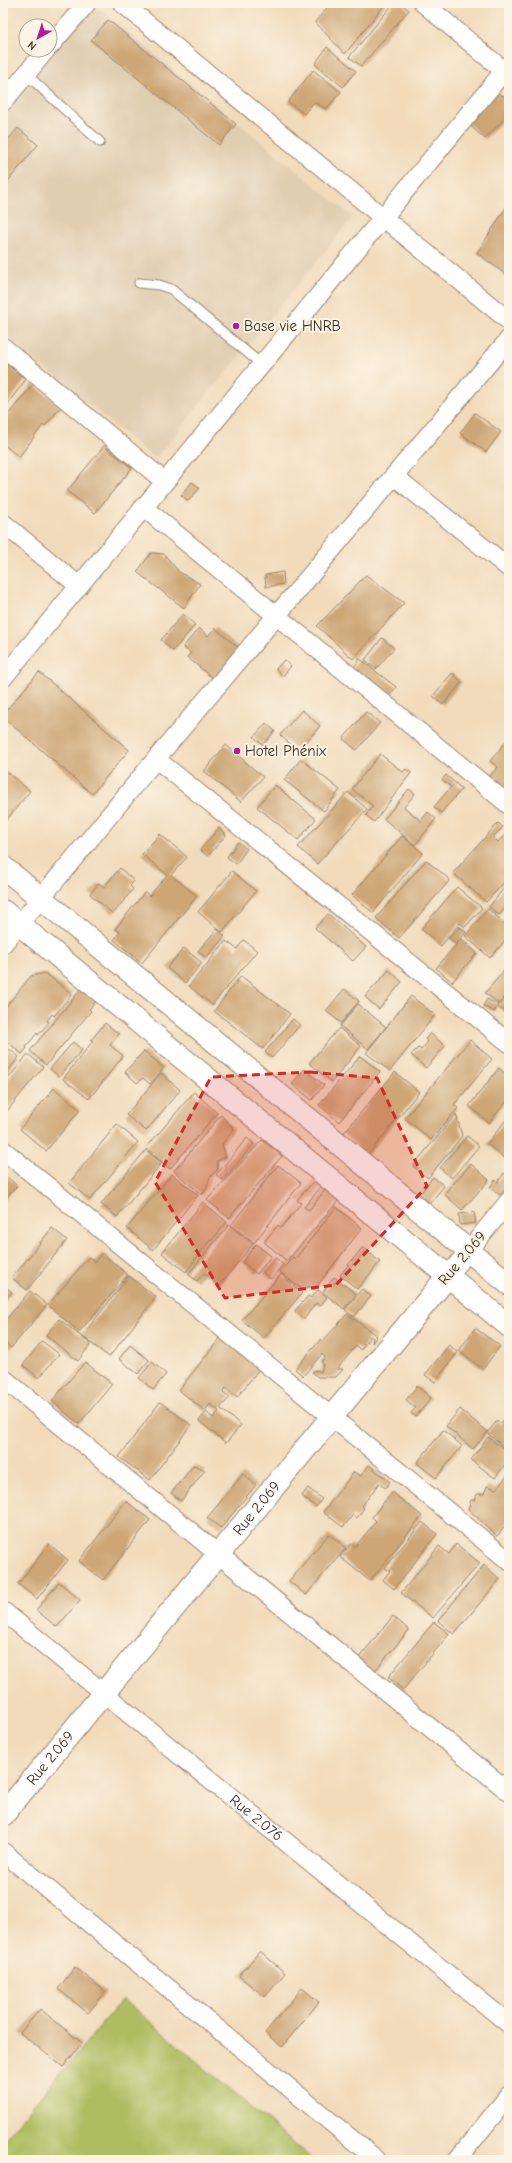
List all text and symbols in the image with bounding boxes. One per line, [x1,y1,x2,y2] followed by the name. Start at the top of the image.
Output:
[18,18,58,58] north arrow
[25,38,39,53] text: N
[244,317,341,335] place label: Base vie HNRB
[231,321,241,331] marker: Base vie HNRB
[245,742,327,760] place label: Hotel Phénix
[232,746,242,756] marker: Hotel Phénix
[434,1227,490,1288] street label: Rue 2.069
[229,1477,284,1539] street label: Rue 2.069
[23,1727,78,1789] street label: Rue 2.069
[226,1791,287,1845] street label: Rue 2.076

